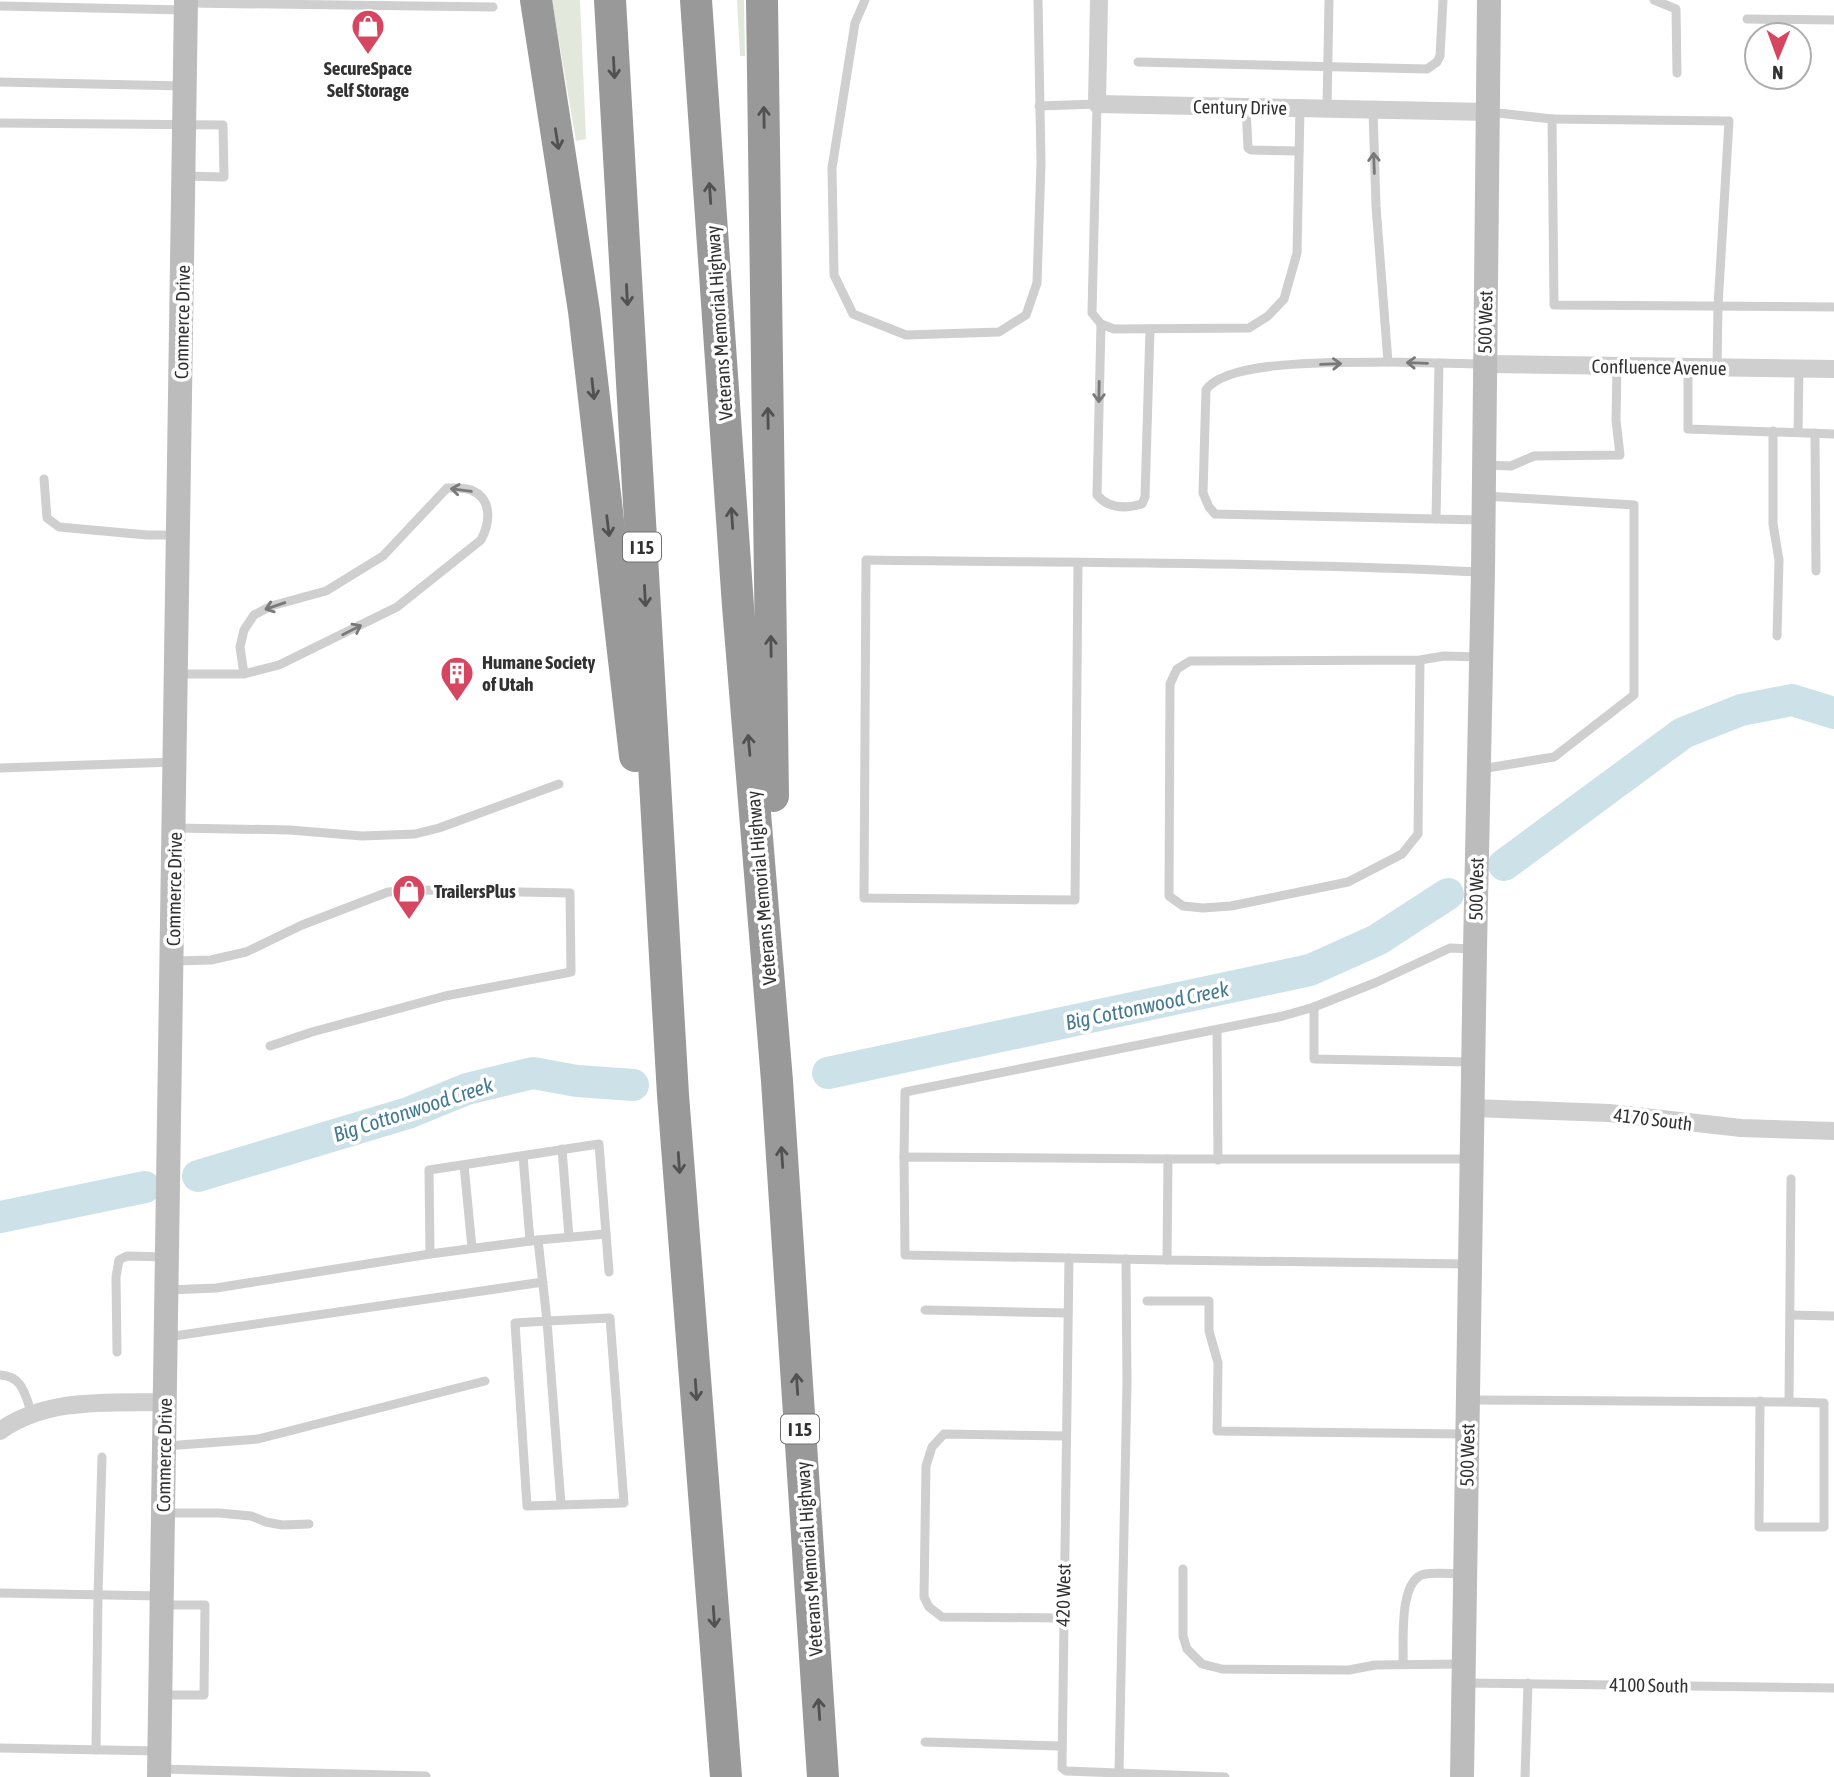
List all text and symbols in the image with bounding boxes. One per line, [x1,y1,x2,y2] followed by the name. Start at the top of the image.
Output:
[349,7,387,56] shop icon: SecureSpace Self Storage
[1743,21,1813,91] north arrow
[608,56,621,79] one-way arrow
[324,57,413,101] place label: SecureSpace Self Storage
[1772,62,1784,84] text: N
[1193,95,1287,119] street label: Century Drive
[757,106,770,129] one-way arrow
[551,127,564,150] one-way arrow
[1368,152,1381,175] one-way arrow
[703,182,716,205] one-way arrow
[701,225,737,421] street label: Veterans Memorial Highway
[170,265,194,379] street label: Commerce Drive
[621,283,634,306] one-way arrow
[1473,290,1497,354] street label: 500 West
[1591,355,1727,379] street label: Confluence Avenue
[1405,356,1428,369] one-way arrow
[1319,357,1342,370] one-way arrow
[586,377,599,399] one-way arrow
[1092,380,1106,403] one-way arrow
[761,407,775,430] one-way arrow
[450,483,473,496] one-way arrow
[725,507,738,530] one-way arrow
[602,514,615,537] one-way arrow
[623,532,661,562] road number: I 15
[639,584,652,606] one-way arrow
[265,601,287,613] one-way arrow
[341,623,362,636] one-way arrow
[764,634,778,657] one-way arrow
[482,651,596,695] place label: Humane Society of Utah
[438,654,476,703] building icon: Humane Society of Utah
[742,734,755,756] one-way arrow
[742,790,780,986] street label: Veterans Memorial Highway
[162,832,186,946] street label: Commerce Drive
[1464,857,1488,921] street label: 500 West
[390,872,428,921] shop icon: TrailersPlus
[434,880,516,902] place label: TrailersPlus
[1063,976,1232,1034] water label: Big Cottonwood Creek
[330,1072,497,1146] water label: Big Cottonwood Creek
[1612,1103,1694,1135] street label: 4170 South
[775,1146,788,1169] one-way arrow
[673,1151,686,1174] one-way arrow
[790,1373,803,1396] one-way arrow
[690,1378,703,1401] one-way arrow
[152,1398,176,1512] street label: Commerce Drive
[781,1414,819,1444] road number: I 15
[1455,1423,1479,1487] street label: 500 West
[791,1461,827,1657] street label: Veterans Memorial Highway
[1051,1563,1075,1627] street label: 420 West
[708,1605,721,1627] one-way arrow
[1609,1673,1689,1697] street label: 4100 South
[812,1698,825,1721] one-way arrow

